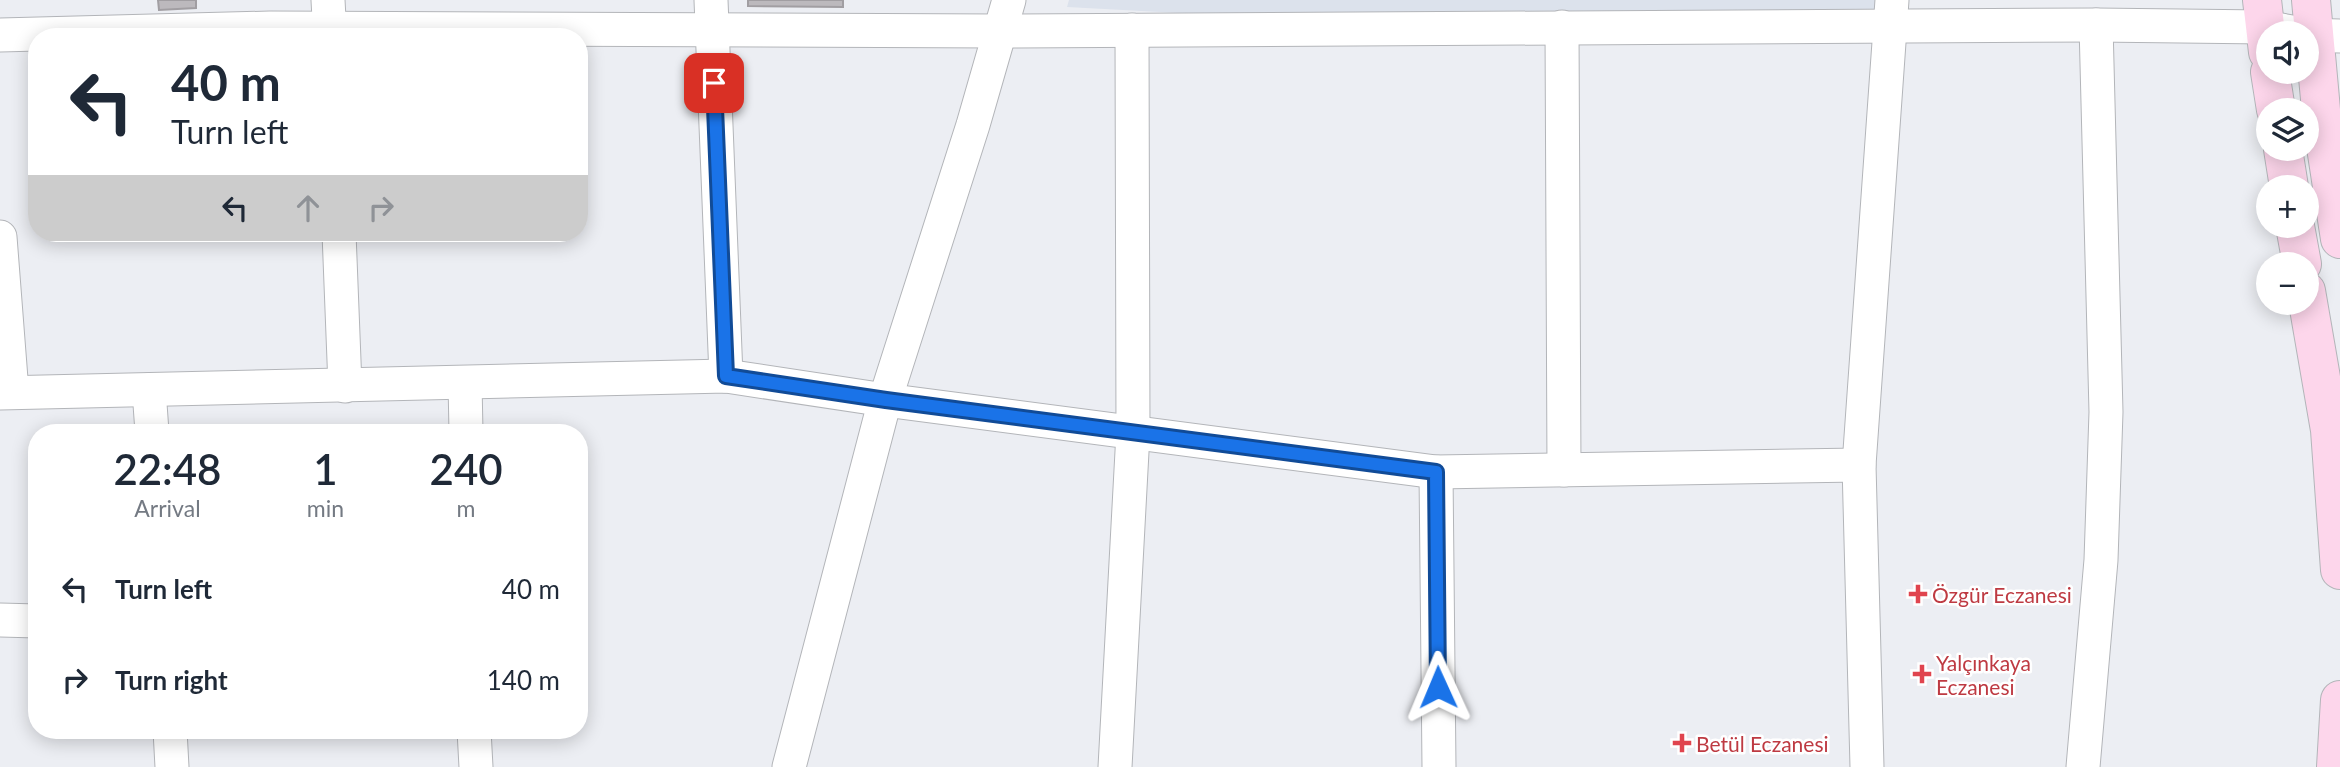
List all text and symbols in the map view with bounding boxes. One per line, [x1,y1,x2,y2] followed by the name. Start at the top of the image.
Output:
[2256,21,2319,315] map controls
[2256,21,2319,84] button: sound
[171,53,281,111] text: 40 m
[684,53,744,113] pin
[56,56,147,147] icon: left
[695,64,733,102] icon: arrive
[2256,98,2319,161] button: layers
[171,112,288,151] text: Turn left
[2256,175,2319,238] button: +
[216,189,254,227] icon: left
[289,189,327,227] icon: ahead
[362,189,400,227] icon: right
[2256,252,2319,315] button: −
[113,444,221,494] text: 22:48
[313,444,338,494] text: 1
[430,444,503,494] text: 240
[134,494,201,522] text: Arrival
[307,494,344,522] text: min
[457,494,476,522] text: m
[56,570,94,608] icon: left
[115,573,212,605] text: Turn left
[502,573,560,605] text: 40 m
[1932,582,2072,607] place label: Özgür Eczanesi
[1910,586,1926,602] marker: Özgür Eczanesi
[1401,650,1475,724] position arrow
[1936,650,2031,699] place label: Yalçınkaya Eczanesi
[56,661,94,699] icon: right
[115,664,228,696] text: Turn right
[487,664,560,696] text: 140 m
[1914,666,1930,682] marker: Yalçınkaya Eczanesi
[1696,731,1829,756] place label: Betül Eczanesi
[1674,735,1690,751] marker: Betül Eczanesi

